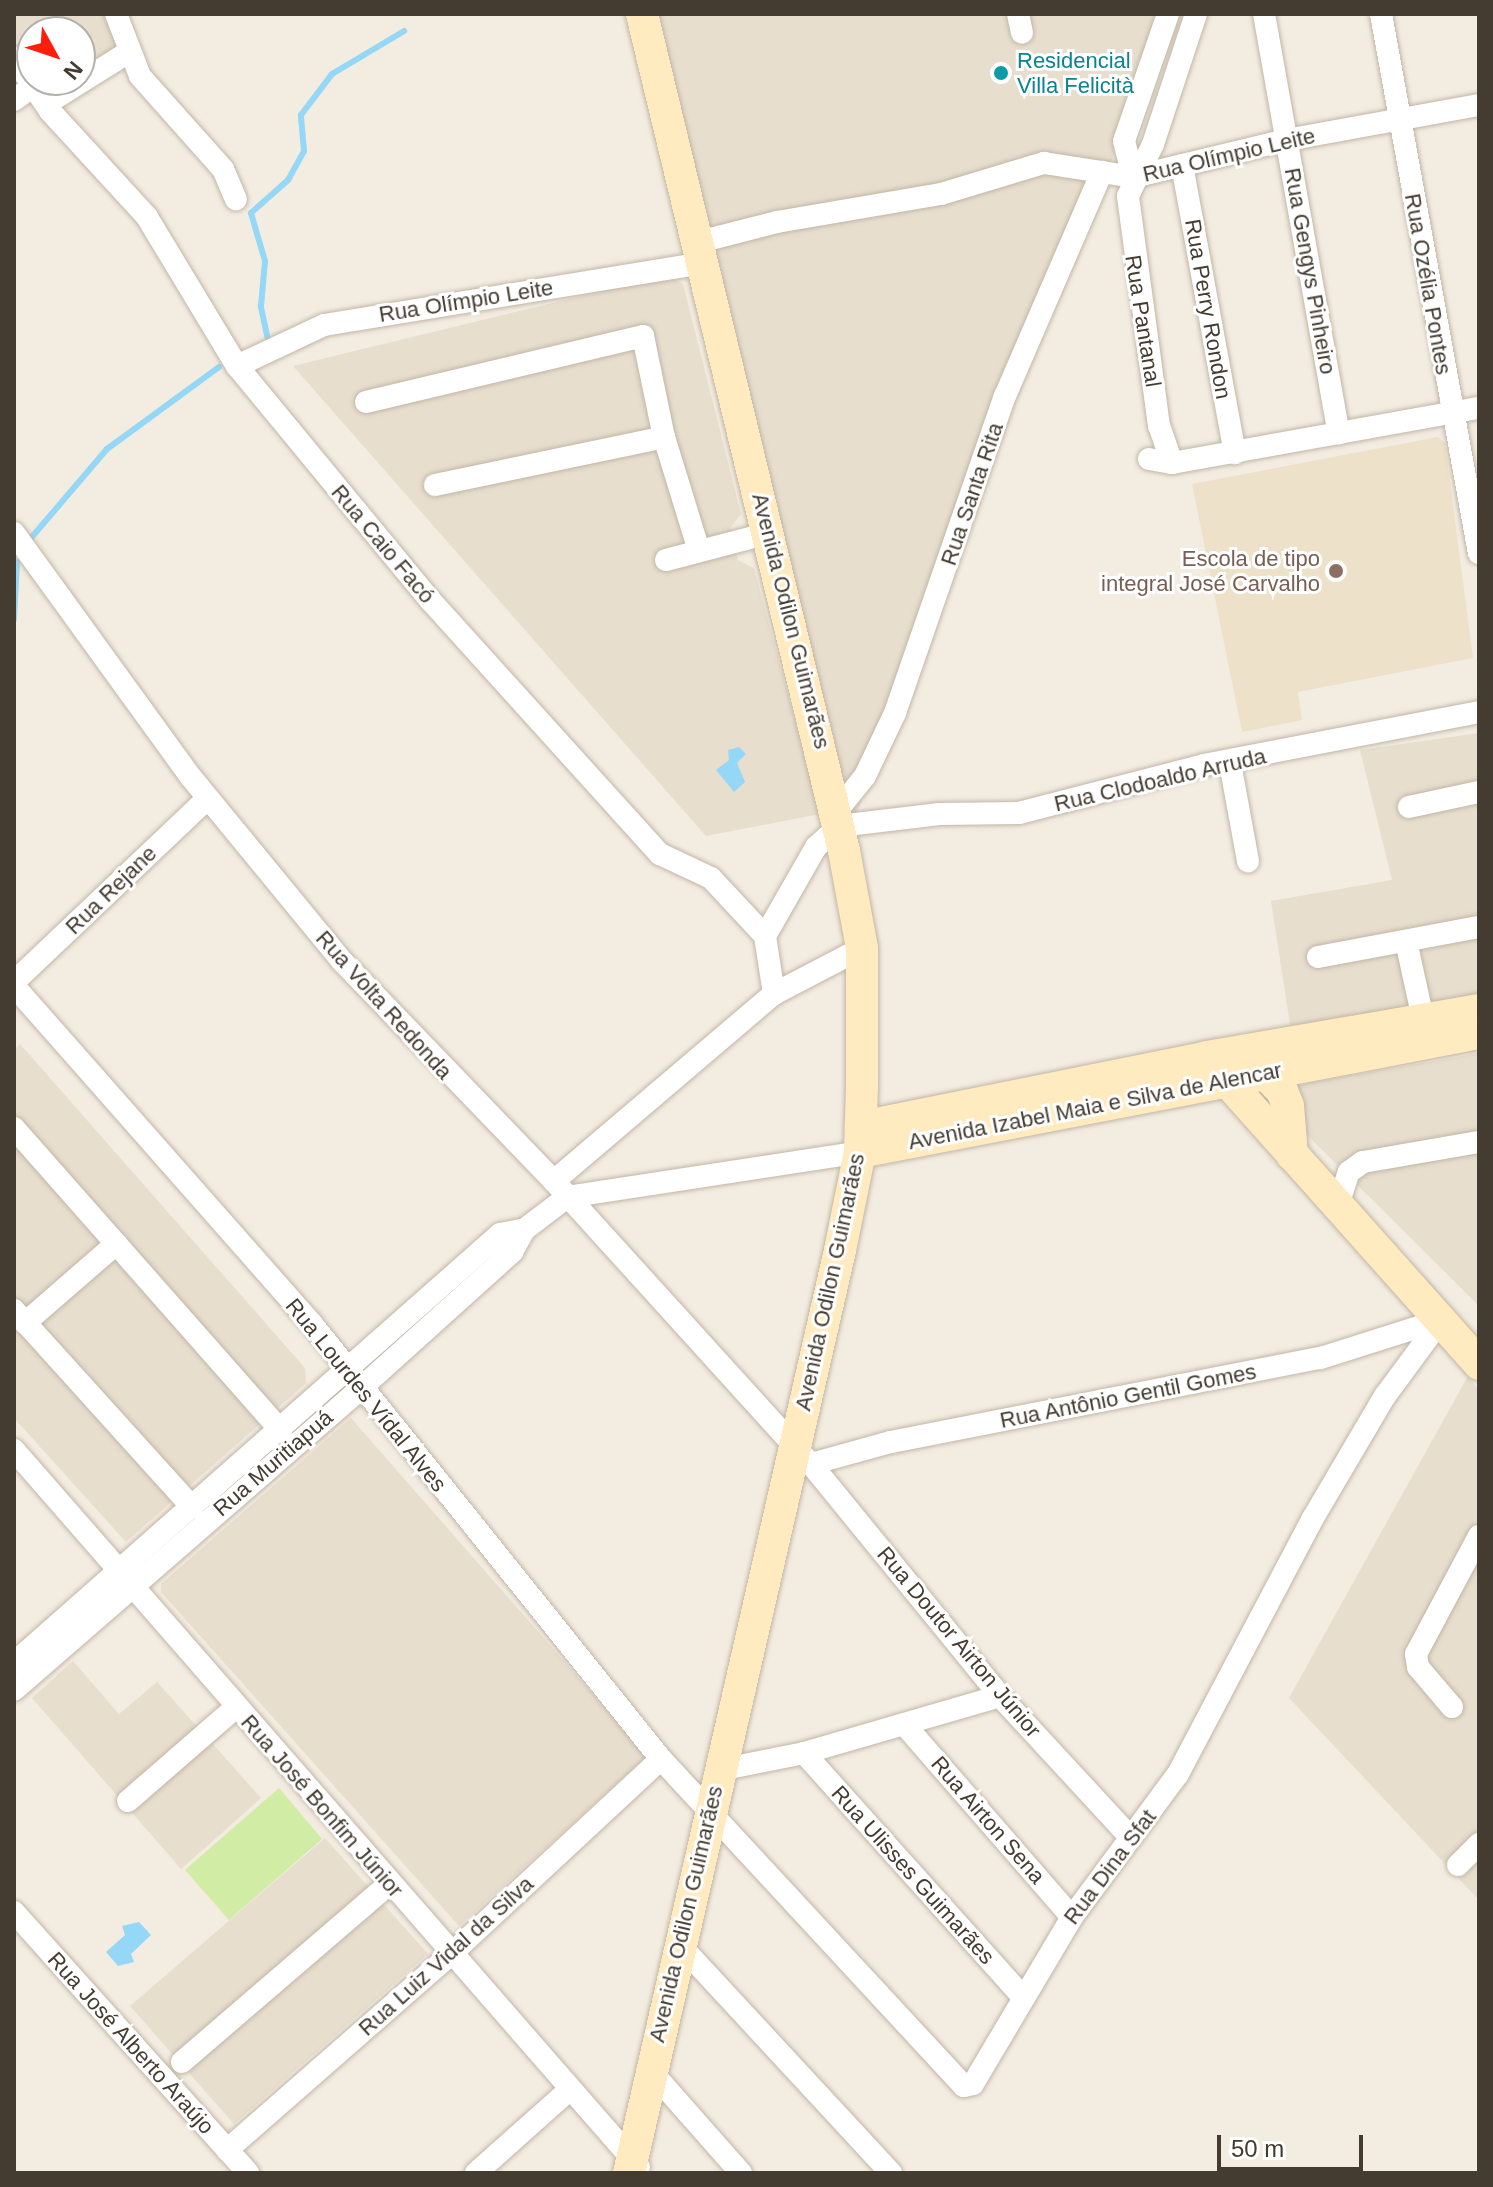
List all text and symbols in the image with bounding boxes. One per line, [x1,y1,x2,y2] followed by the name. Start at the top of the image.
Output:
[16,16,96,96] north arrow
[1017,47,1134,98] place label: Residencial Villa Felicità
[59,56,88,85] text: N
[992,64,1010,82] marker: Residencial Villa Felicità
[1140,122,1318,188] street label: Rua Olímpio Leite
[1279,166,1341,376] street label: Rua Gengys Pinheiro
[1399,191,1457,377] street label: Rua Ozélia Pontes
[1179,217,1237,401] street label: Rua Perry Rondon
[1120,253,1166,389] street label: Rua Pantanal
[377,274,555,328] street label: Rua Olímpio Leite
[935,419,1009,569] street label: Rua Santa Rita
[326,479,440,609] street label: Rua Caio Facó
[746,490,836,752] street label: Avenida Odilon Guimarães
[1101,545,1320,596] place label: Escola de tipo integral José Carvalho
[1327,562,1345,580] marker: Escola de tipo integral José Carvalho
[1051,743,1269,817] street label: Rua Clodoaldo Arruda
[60,840,162,940] street label: Rua Rejane
[310,925,458,1085] street label: Rua Volta Redonda
[905,1057,1285,1155] street label: Avenida Izabel Maia e Silva de Alencar
[790,1151,870,1413] street label: Avenida Odilon Guimarães
[280,1293,452,1497] street label: Rua Lourdes Vídal Alves
[997,1358,1259,1434] street label: Rua Antônio Gentil Gomes
[208,1404,338,1522] street label: Rua Muritiapuá
[871,1541,1047,1743] street label: Rua Doutor Airton Júnior
[235,1709,409,1903] street label: Rua José Bonfim Júnior
[925,1750,1051,1890] street label: Rua Airton Sena
[826,1780,1000,1970] street label: Rua Ulisses Guimarães
[644,1783,728,2045] street label: Avenida Odilon Guimarães
[1058,1804,1162,1930] street label: Rua Dina Sfat
[353,1871,539,2041] street label: Rua Luiz Vidal da Silva
[41,1946,221,2140] street label: Rua José Alberto Araújo
[1221,2119,1367,2169] scale bar
[1231,2135,1284,2162] text: 50 m

